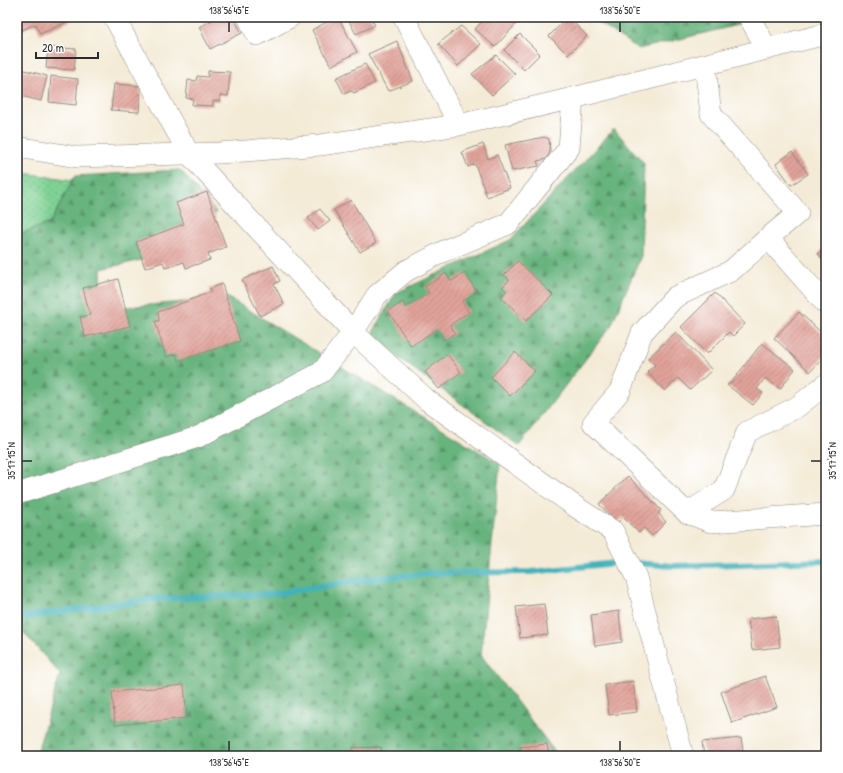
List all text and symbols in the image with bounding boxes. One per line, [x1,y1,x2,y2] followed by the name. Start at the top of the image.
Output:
[209,4,250,17] text: 138°56'45"E
[600,4,641,17] text: 138°56'50"E
[36,34,98,60] scale bar
[42,39,64,56] text: 20 m
[5,442,18,480] text: 35°17'15"N
[826,442,839,480] text: 35°17'15"N
[209,756,250,769] text: 138°56'45"E
[600,756,641,769] text: 138°56'50"E

